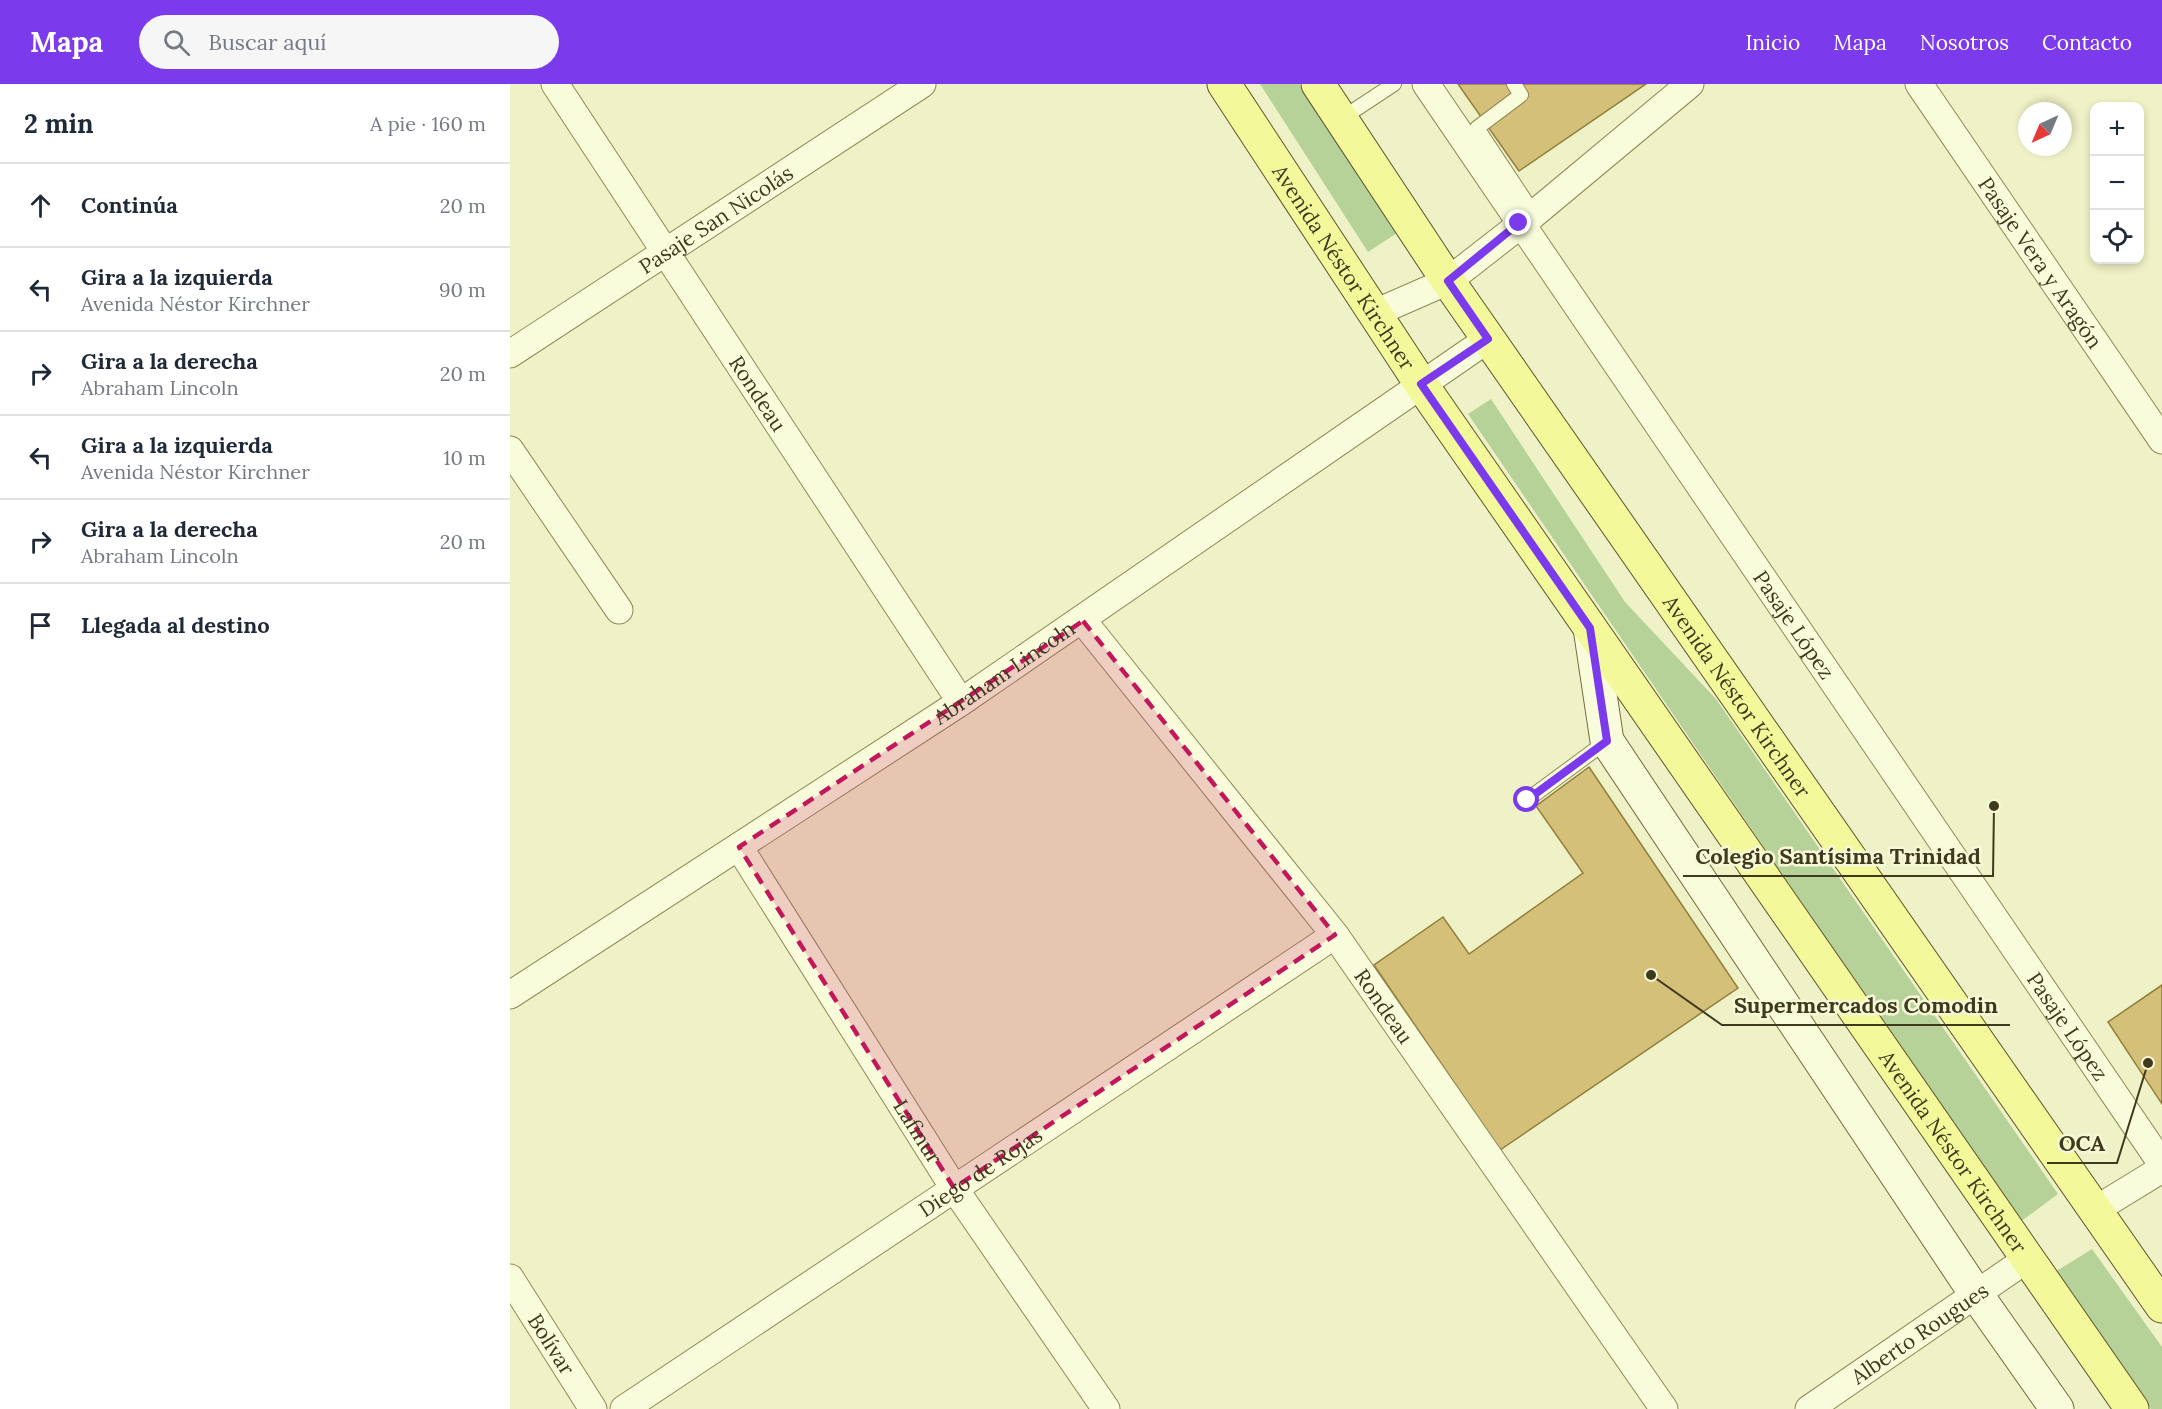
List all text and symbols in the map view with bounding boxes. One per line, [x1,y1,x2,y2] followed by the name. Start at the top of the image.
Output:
[139,15,559,69] search box
[30,24,103,60] text: Mapa
[160,26,193,59] icon: search
[208,28,327,56] text: Buscar aquí
[1745,29,1800,56] text: Inicio
[1833,29,1887,56] text: Mapa
[1920,29,2009,56] text: Nosotros
[2042,29,2132,56] text: Contacto
[2018,102,2072,156] north arrow
[2090,102,2144,264] map controls
[2090,102,2144,156] button: +
[24,107,94,140] text: 2 min
[370,111,486,136] text: A pie · 160 m
[2090,156,2144,210] button: −
[1266,158,1421,375] street label: Avenida Néstor Kirchner
[633,159,798,280] street label: Pasaje San Nicolás
[1973,171,2109,354] street label: Pasaje Vera y Aragón
[24,189,57,222] icon: ahead
[81,191,178,219] text: Continúa
[440,193,486,218] text: 20 m
[1505,209,1531,235] route end
[2090,210,2144,264] button: locate
[81,263,273,291] text: Gira a la izquierda
[24,273,57,306] icon: left
[439,277,486,302] text: 90 m
[81,291,310,316] text: Avenida Néstor Kirchner
[81,347,258,375] text: Gira a la derecha
[723,350,793,436] street label: Rondeau
[24,357,57,390] icon: right
[440,361,486,386] text: 20 m
[81,375,239,400] text: Abraham Lincoln
[81,431,273,459] text: Gira a la izquierda
[24,441,57,474] icon: left
[443,445,486,470] text: 10 m
[81,459,310,484] text: Avenida Néstor Kirchner
[81,515,258,543] text: Gira a la derecha
[24,525,57,558] icon: right
[440,529,486,554] text: 20 m
[81,543,239,568] text: Abraham Lincoln
[1748,565,1841,684] street label: Pasaje López
[1657,589,1817,803] street label: Avenida Néstor Kirchner
[24,609,57,642] icon: arrive
[81,611,270,639] text: Llegada al destino
[927,614,1080,731] street label: Abraham Lincoln
[1513,786,1539,812] route start
[1683,836,1993,876] callout: Colegio Santísima Trinidad
[1695,842,1981,870] text: Colegio Santísima Trinidad
[1349,963,1420,1049] street label: Rondeau
[2021,967,2114,1086] street label: Pasaje López
[1722,985,2010,1025] callout: Supermercados Comodin
[1734,991,1998,1019] text: Supermercados Comodin
[1873,1044,2033,1258] street label: Avenida Néstor Kirchner
[888,1094,949,1168] street label: Lafinur
[913,1121,1047,1223] street label: Diego de Rojas
[2047,1123,2117,1163] callout: OCA
[2059,1129,2106,1157] text: OCA
[1845,1276,1993,1390] street label: Alberto Rougues
[522,1308,581,1380] street label: Bolívar

